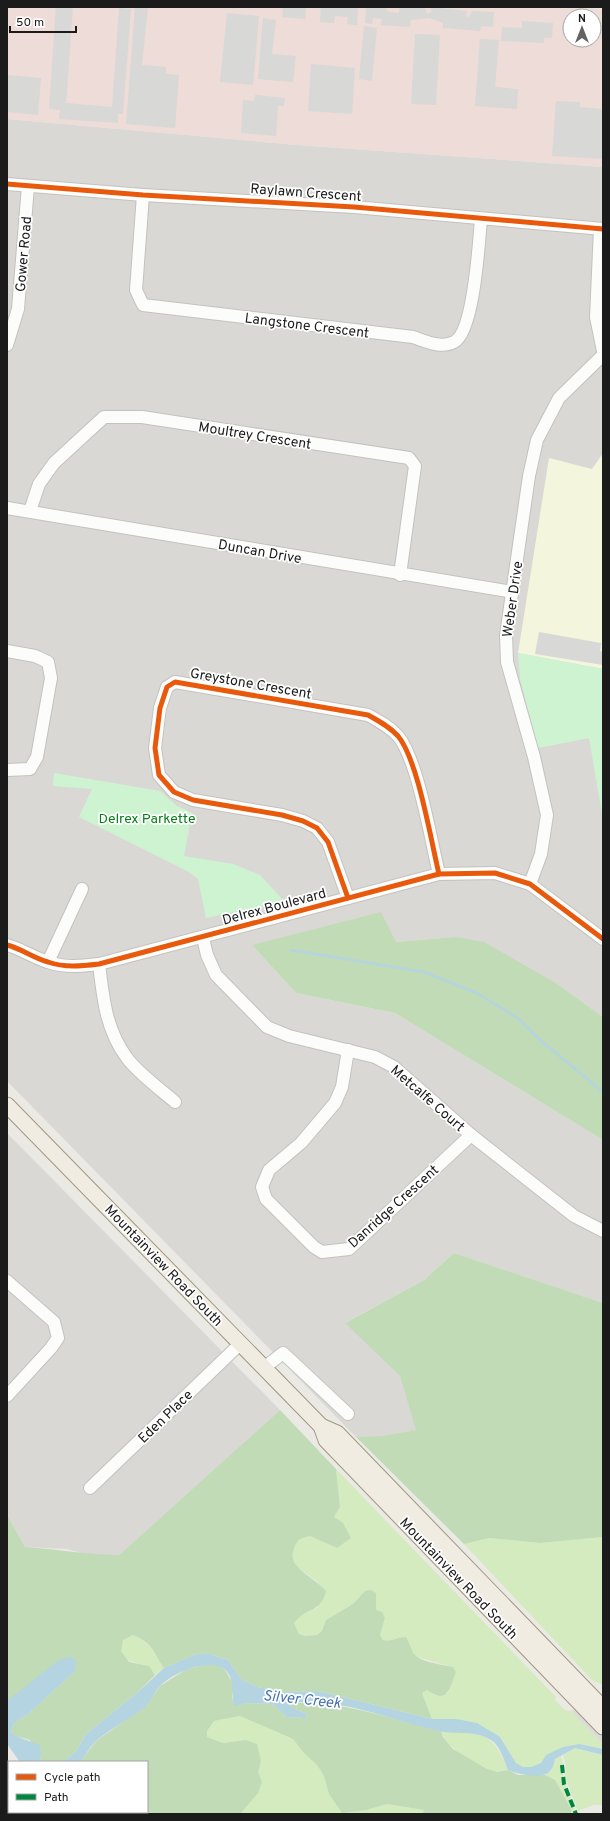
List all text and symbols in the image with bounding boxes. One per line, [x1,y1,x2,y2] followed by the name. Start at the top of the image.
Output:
[10,8,76,34] scale bar
[562,8,602,48] north arrow
[578,12,586,26] text: N
[16,15,44,31] text: 50 m
[250,181,362,206] street label: Raylawn Crescent
[13,216,36,293] street label: Gower Road
[244,310,370,343] street label: Langstone Crescent
[197,419,312,454] street label: Moultrey Crescent
[217,537,303,568] street label: Duncan Drive
[500,560,527,638] street label: Weber Drive
[189,665,313,704] street label: Greystone Crescent
[99,811,195,828] park label: Delrex Parkette
[221,885,328,929] street label: Delrex Boulevard
[386,1062,468,1136] street label: Metcalfe Court
[345,1162,443,1252] street label: Danridge Crescent
[100,1202,225,1330] street label: Mountainview Road South
[135,1387,197,1447] street label: Eden Place
[395,1515,520,1643] street label: Mountainview Road South
[262,1687,342,1714] water label: Silver Creek
[8,1761,148,1813] legend
[44,1770,101,1786] text: Cycle path
[44,1790,69,1806] text: Path

